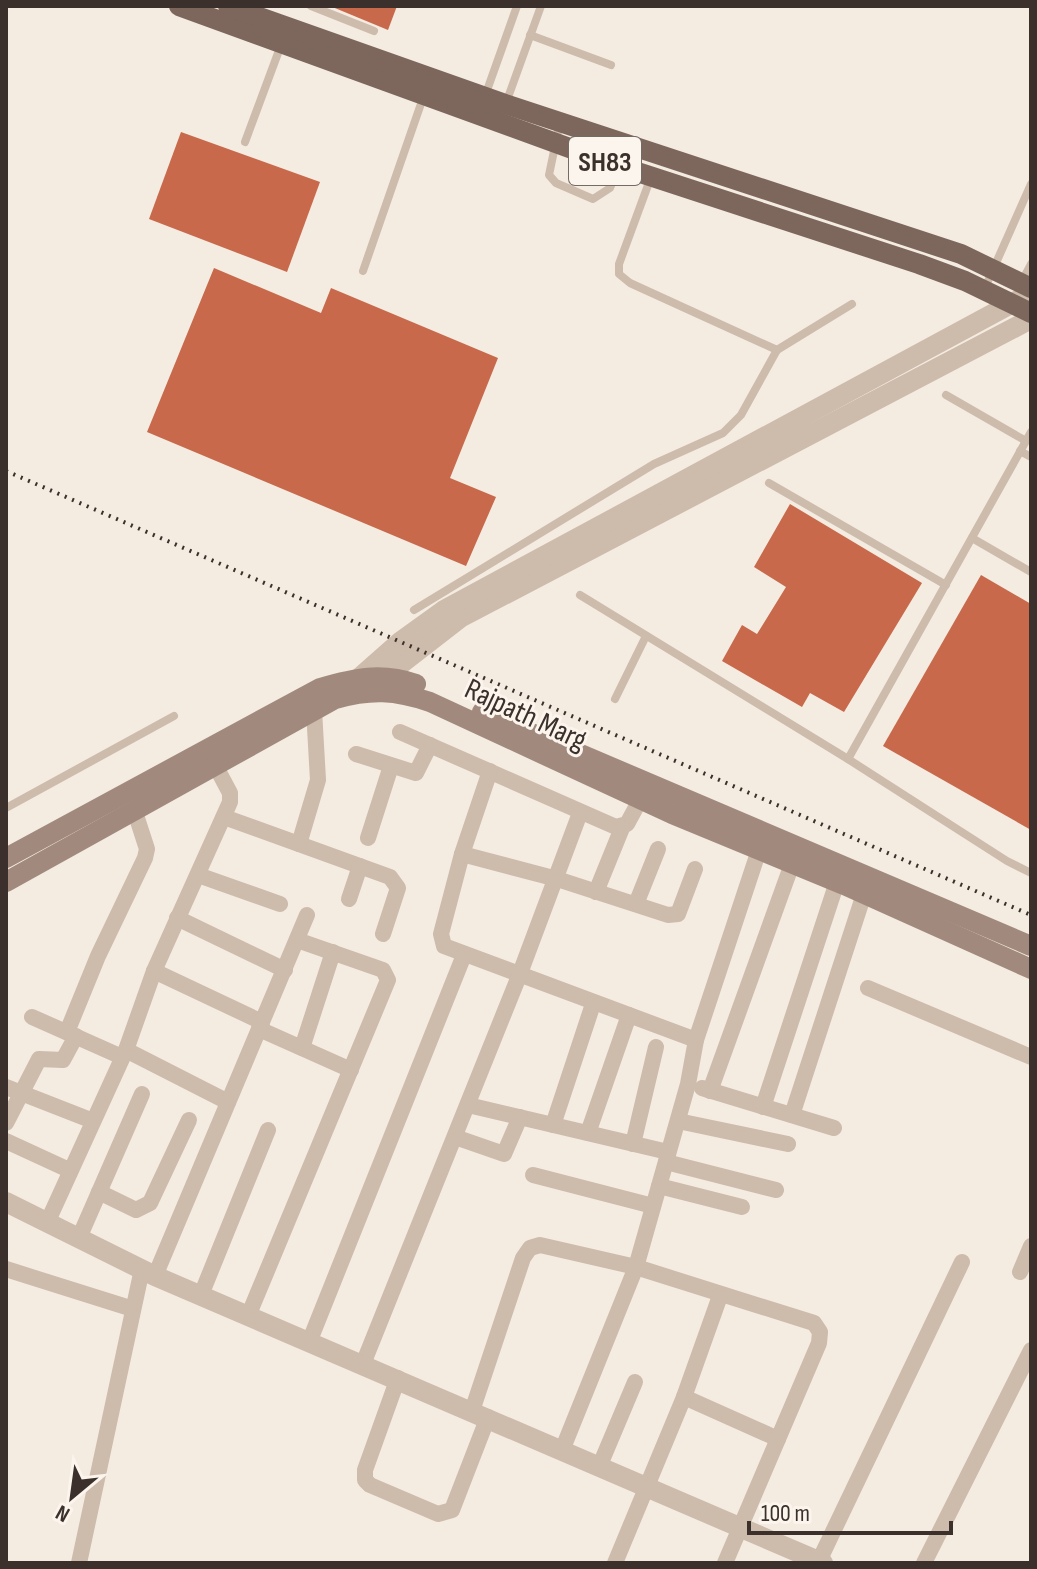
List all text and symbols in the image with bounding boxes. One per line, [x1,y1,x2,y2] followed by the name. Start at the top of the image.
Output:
[569,137,641,185] road number: SH83
[459,671,592,759] street label: Rajpath Marg
[32,1457,112,1537] north arrow
[749,1485,951,1535] scale bar
[51,1499,75,1528] text: N
[761,1499,810,1528] text: 100 m

